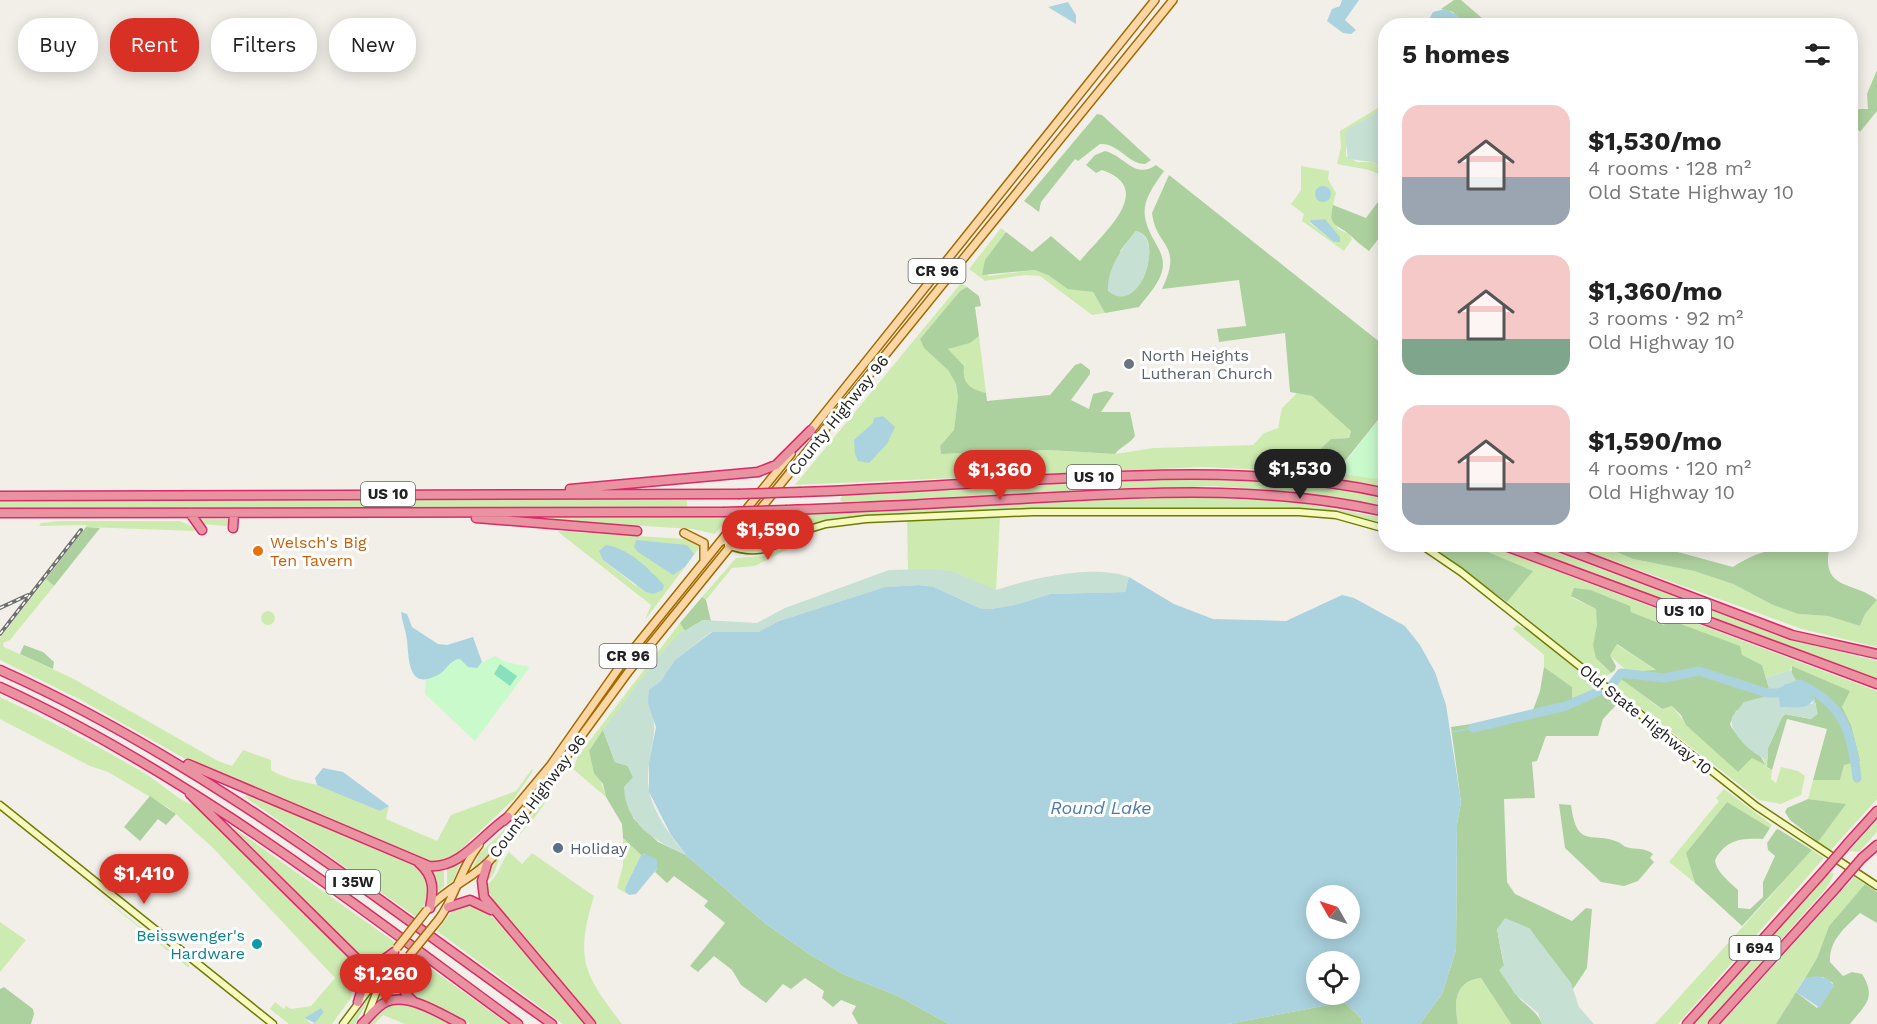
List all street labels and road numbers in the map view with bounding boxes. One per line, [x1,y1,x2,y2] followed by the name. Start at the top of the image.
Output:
[908,259,966,283] road number: CR 96
[784,351,893,479] street label: County Highway 96
[1067,465,1121,489] road number: US 10
[361,482,415,506] road number: US 10
[1657,599,1711,623] road number: US 10
[600,644,656,668] road number: CR 96
[1576,660,1716,779] street label: Old State Highway 10
[485,731,590,862] street label: County Highway 96
[326,870,380,894] road number: I 35W
[1730,936,1780,960] road number: I 694

